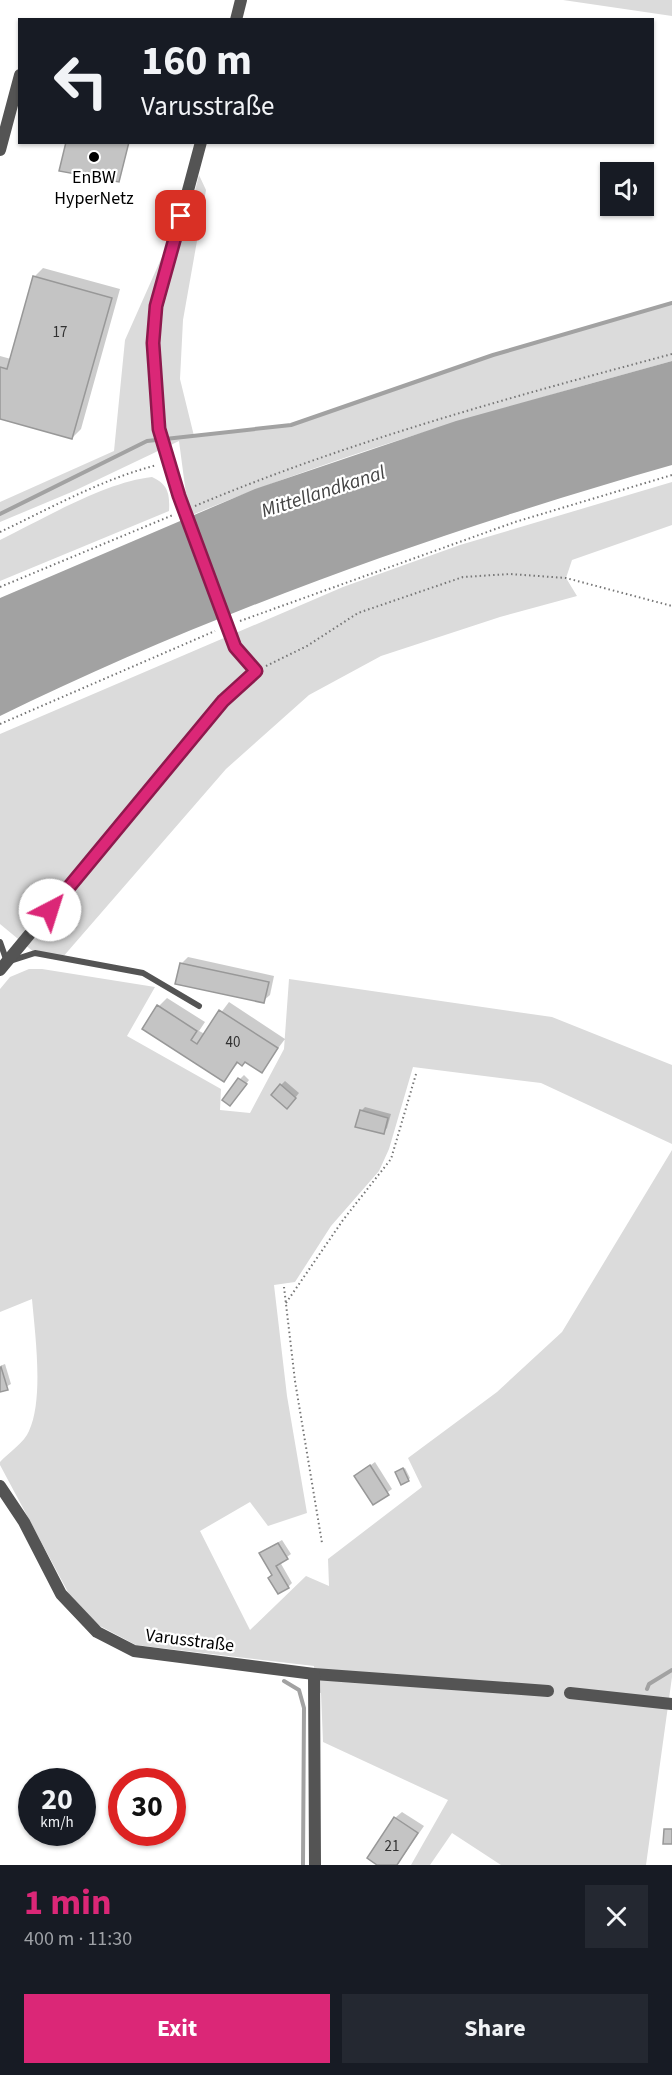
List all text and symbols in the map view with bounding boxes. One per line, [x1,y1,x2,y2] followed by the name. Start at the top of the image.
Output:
[141,31,252,91] text: 160 m
[42,42,120,120] icon: left
[141,87,274,126] text: Varusstraße
[87,150,101,164] marker: EnBW HyperNetz
[600,162,654,216] map controls
[600,162,654,216] button: sound
[54,165,134,211] place label: EnBW HyperNetz
[155,190,206,241] pin
[164,199,197,232] icon: arrive
[53,322,67,343] house number: 17
[258,459,389,525] water label: Mittellandkanal
[18,878,82,942] position arrow
[226,1032,240,1053] house number: 40
[144,1623,236,1658] street label: Varusstraße
[108,1768,186,1846] speed limit sign: 30
[41,1778,73,1821] text: 20
[40,1812,74,1833] text: km/h
[385,1836,399,1857] house number: 21
[24,1877,112,1928] text: 1 min
[585,1885,648,1948] button: close
[24,1925,132,1953] text: 400 m · 11:30
[24,1994,330,2063] button: Exit
[342,1994,648,2063] button: Share

